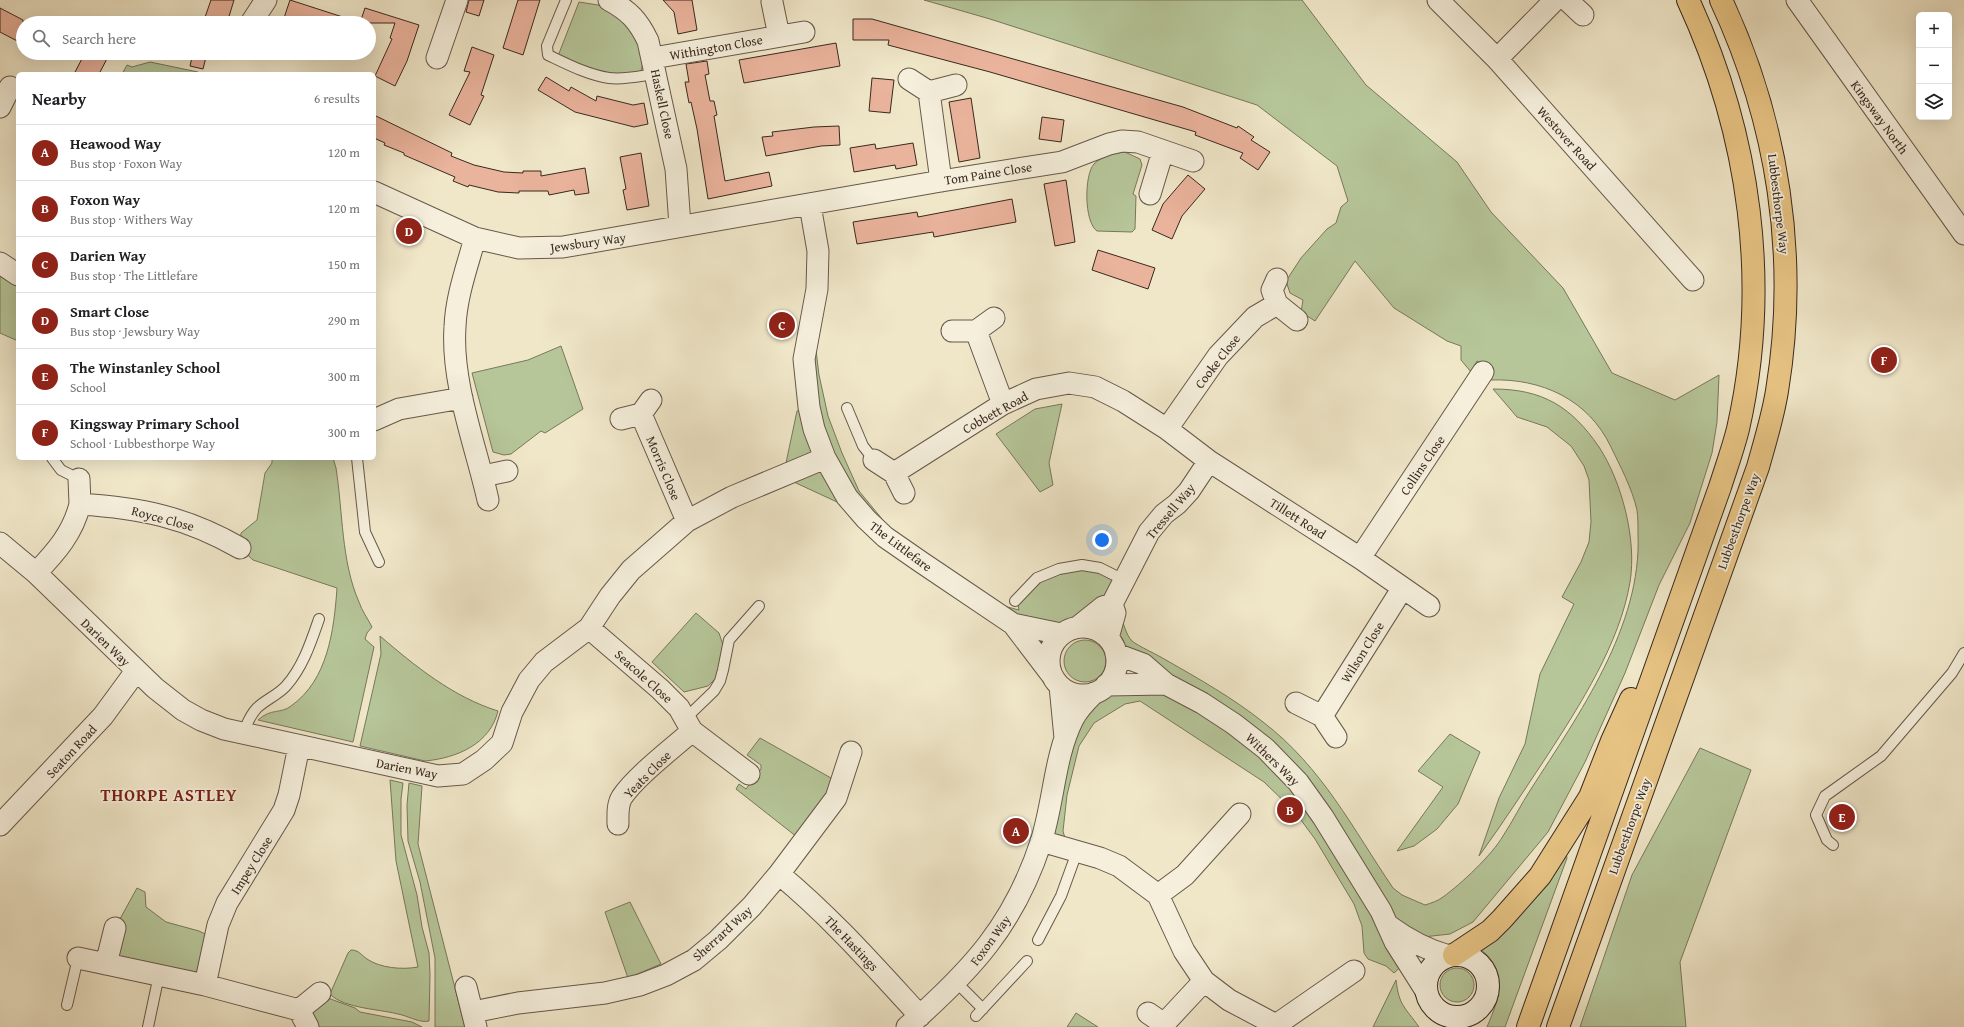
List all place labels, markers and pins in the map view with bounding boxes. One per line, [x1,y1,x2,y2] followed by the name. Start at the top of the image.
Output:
[396,216,422,246] pin: D
[769,310,795,340] pin: C
[1871,345,1897,375] pin: F
[1277,795,1303,825] pin: B
[1829,802,1855,832] pin: E
[1003,816,1029,846] pin: A

